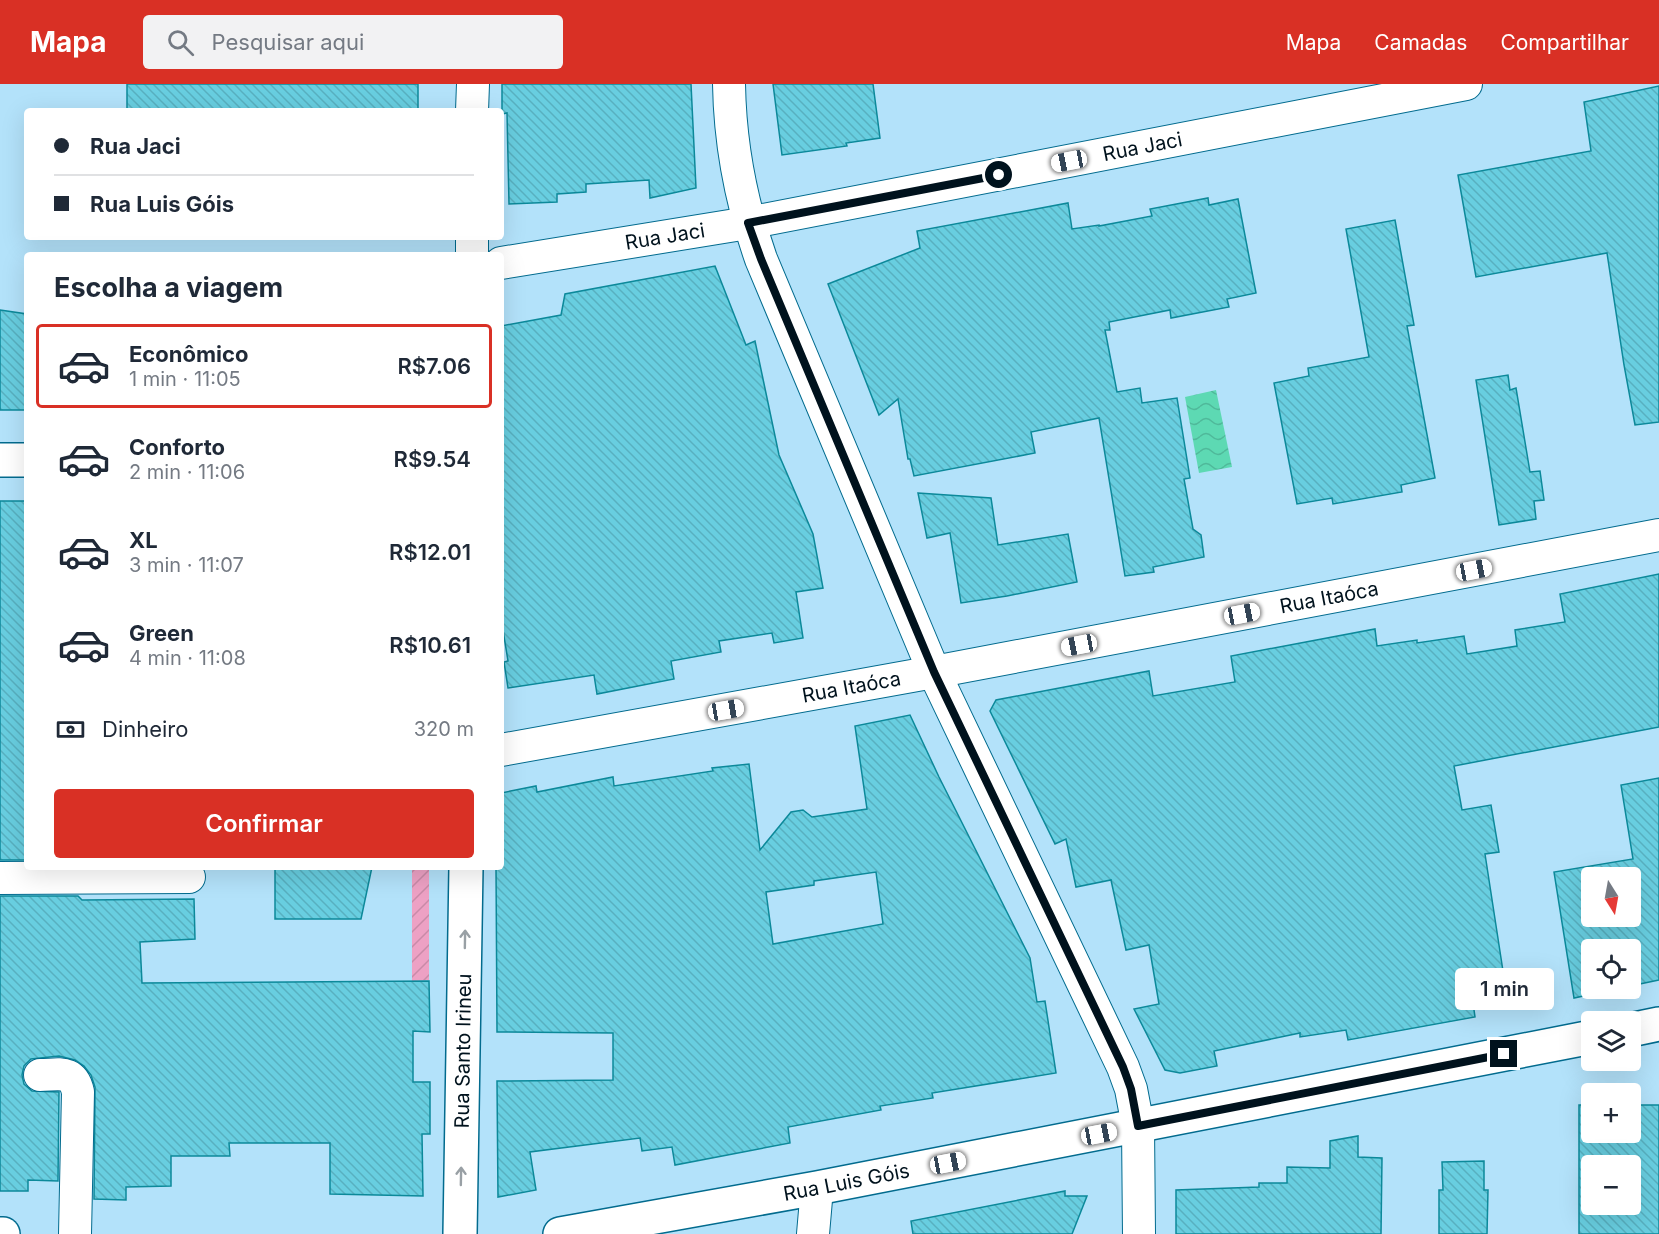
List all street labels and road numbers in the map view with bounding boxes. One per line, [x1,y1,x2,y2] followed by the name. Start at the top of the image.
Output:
[1101,127,1184,166] street label: Rua Jaci
[623,218,707,255] street label: Rua Jaci
[1278,576,1380,618] street label: Rua Itaóca
[800,666,903,708] street label: Rua Itaóca
[450,973,476,1129] street label: Rua Santo Irineu
[781,1158,912,1206] street label: Rua Luis Góis

